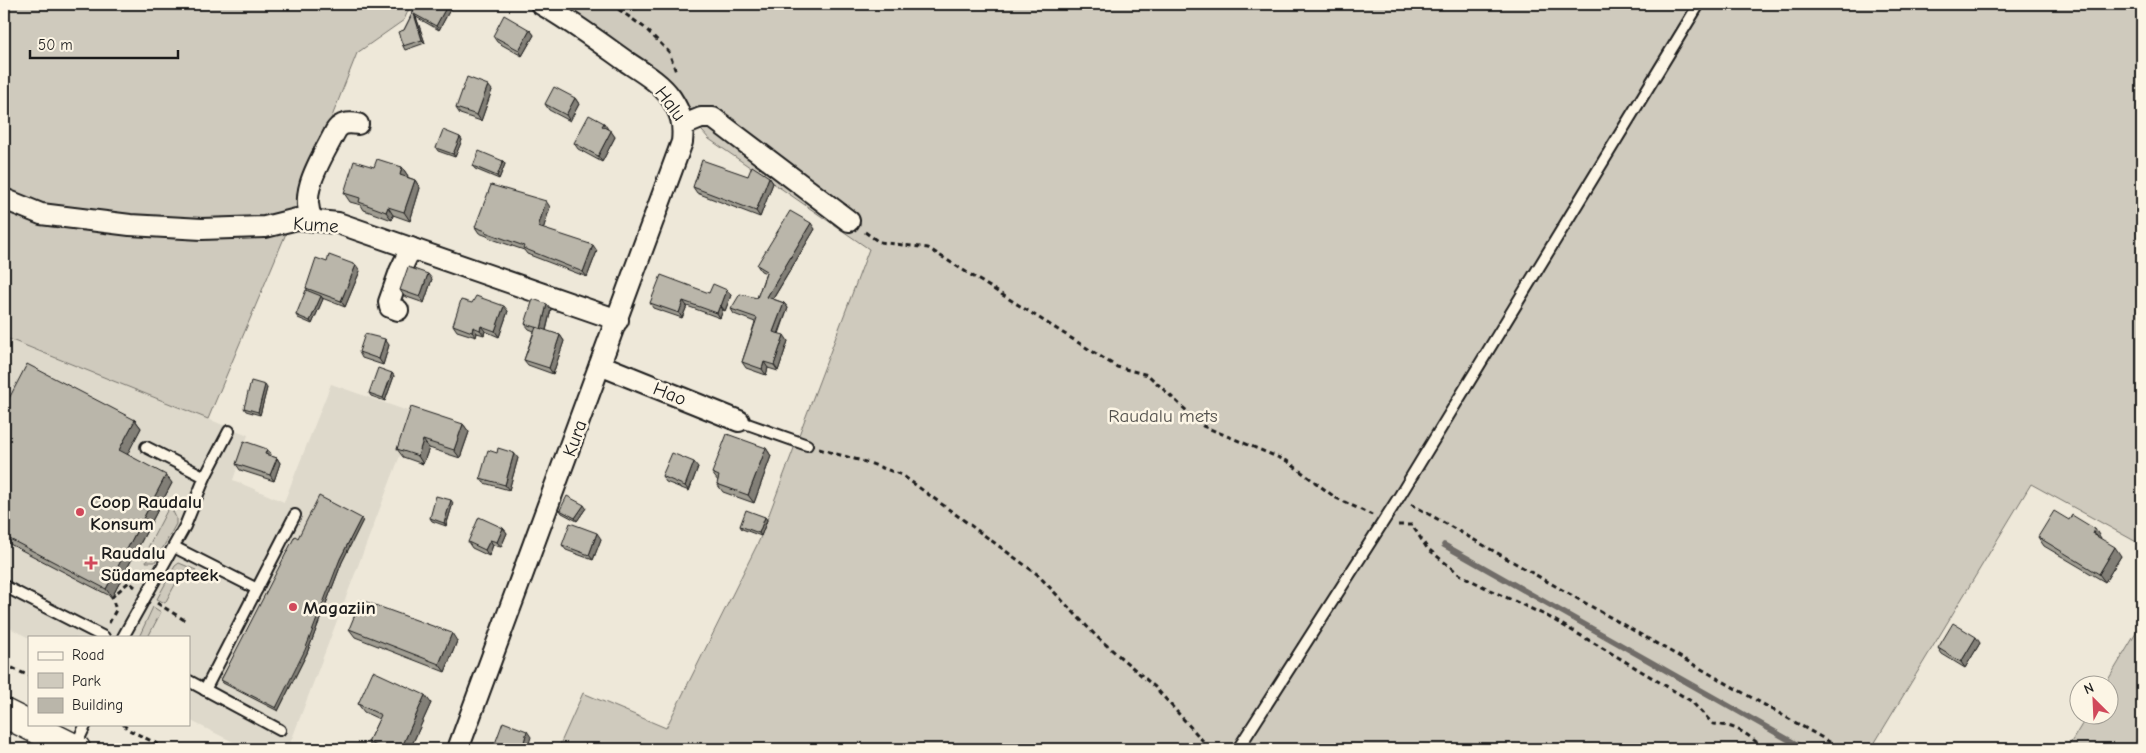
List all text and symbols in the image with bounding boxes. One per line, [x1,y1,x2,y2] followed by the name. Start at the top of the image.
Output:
[30,28,178,60] scale bar
[38,36,73,54] text: 50 m
[650,82,690,125] street label: Halu
[292,212,339,238] street label: Kume
[650,377,689,410] street label: Hao
[1108,405,1218,427] park label: Raudalu mets
[558,417,592,460] street label: Kura
[90,491,202,535] place label: Coop Raudalu Konsum
[74,506,86,518] marker: Coop Raudalu Konsum
[101,542,219,586] place label: Raudalu Südameapteek
[85,557,97,569] marker: Raudalu Südameapteek
[303,597,376,619] place label: Magaziin
[287,601,299,613] marker: Magaziin
[28,636,190,726] legend
[72,646,104,664] text: Road
[72,672,101,690] text: Park
[2068,676,2118,726] north arrow
[2081,679,2097,698] text: N
[72,696,123,714] text: Building

